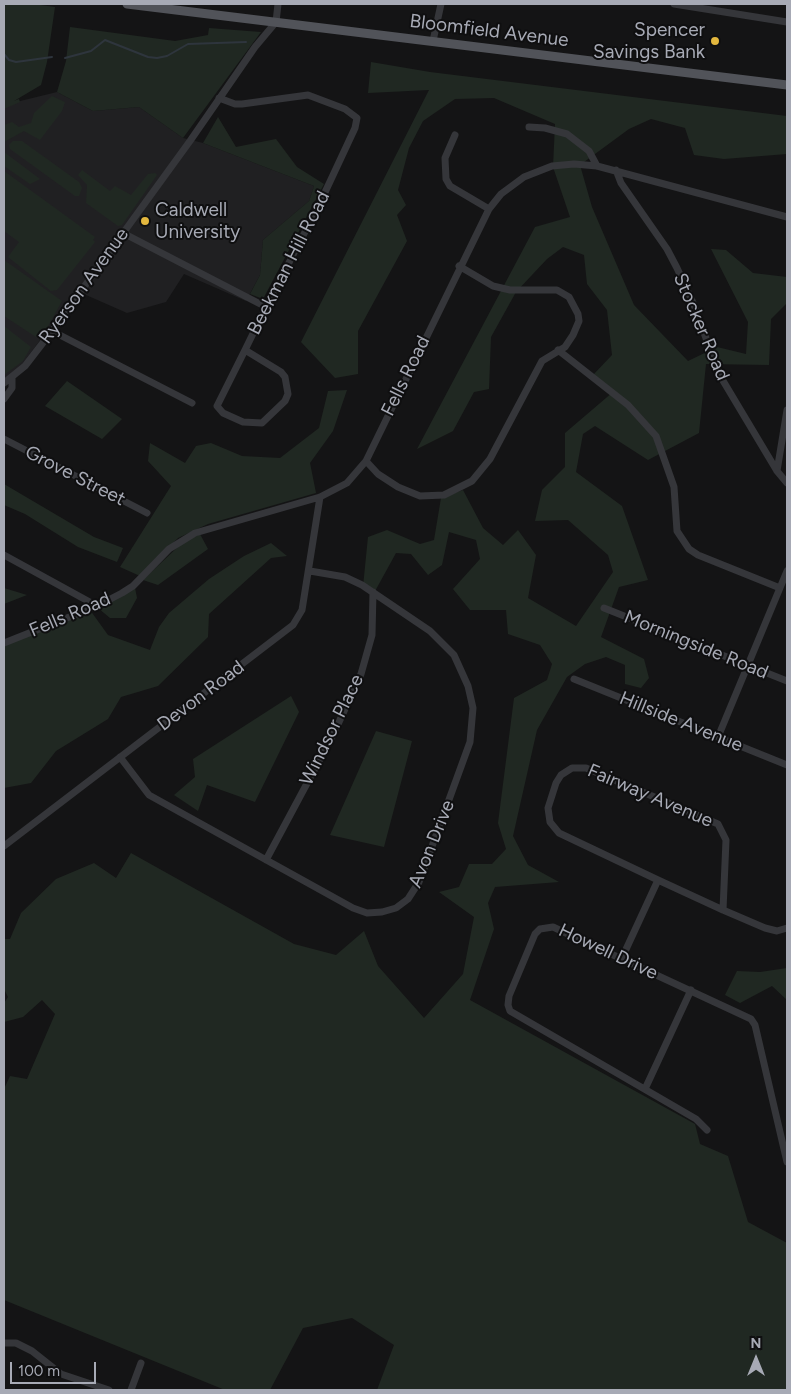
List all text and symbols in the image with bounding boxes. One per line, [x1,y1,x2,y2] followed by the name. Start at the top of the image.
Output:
[408,10,570,52] street label: Bloomfield Avenue
[593,19,705,63] place label: Spencer Savings Bank
[709,35,721,47] marker: Spencer Savings Bank
[243,187,335,339] street label: Beekman Hill Road
[155,199,240,243] place label: Caldwell University
[139,215,151,227] marker: Caldwell University
[34,224,134,348] street label: Ryerson Avenue
[668,270,734,384] street label: Stocker Road
[377,332,435,420] street label: Fells Road
[21,441,129,511] street label: Grove Street
[26,588,114,642] street label: Fells Road
[621,606,771,684] street label: Morningside Road
[153,656,249,736] street label: Devon Road
[295,671,369,789] street label: Windsor Place
[616,687,746,757] street label: Hillside Avenue
[584,759,716,833] street label: Fairway Avenue
[404,797,460,891] street label: Avon Drive
[555,919,661,985] street label: Howell Drive
[731,1334,781,1384] north arrow
[751,1335,761,1352] text: N
[12,1352,99,1384] scale bar
[18,1362,60,1380] text: 100 m

